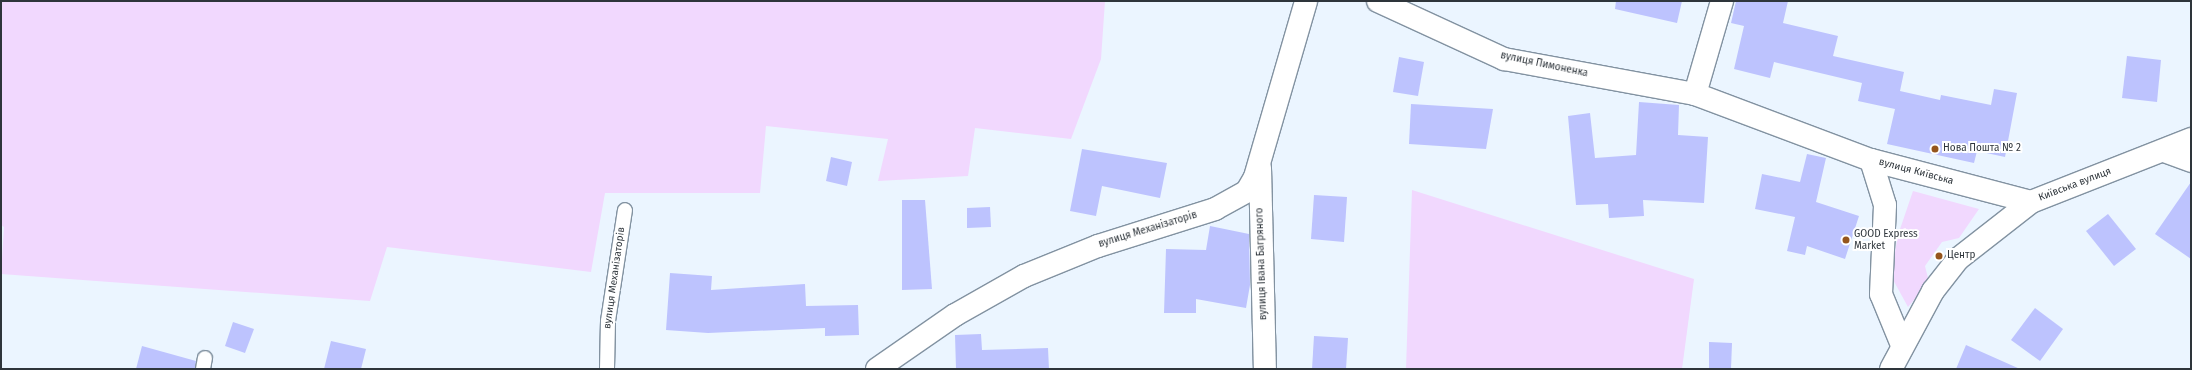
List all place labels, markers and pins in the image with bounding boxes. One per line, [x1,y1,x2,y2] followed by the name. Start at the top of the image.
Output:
[1943,143,2021,155] place label: Нова Пошта № 2
[1930,144,1940,154] marker: Нова Пошта № 2
[1854,228,1918,252] place label: GOOD Express Market
[1841,235,1851,245] marker: GOOD Express Market
[1947,250,1975,262] place label: Центр
[1934,251,1944,261] marker: Центр

